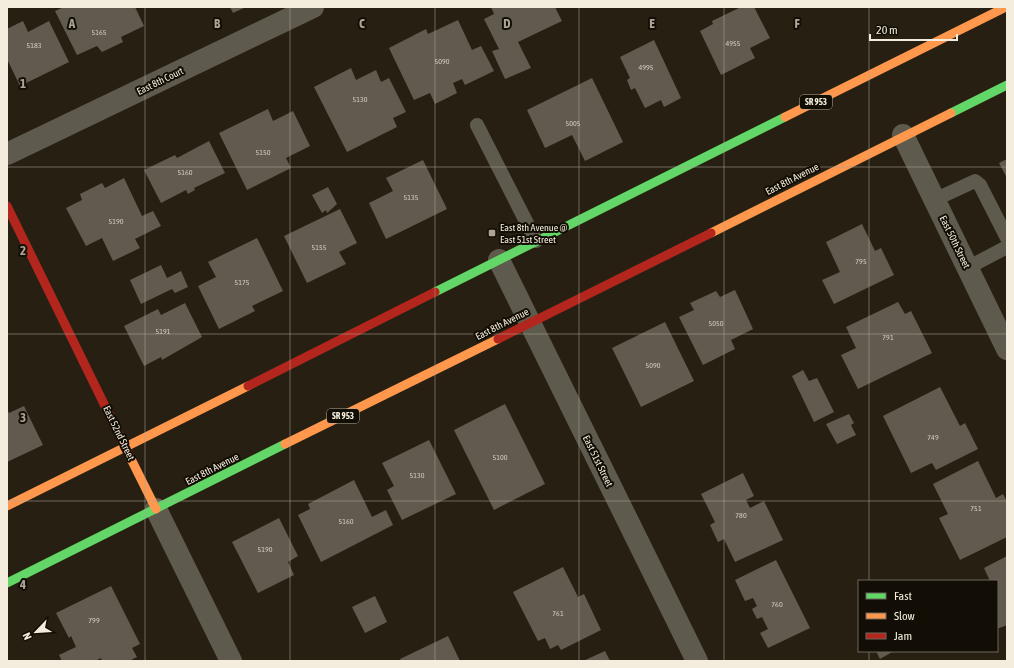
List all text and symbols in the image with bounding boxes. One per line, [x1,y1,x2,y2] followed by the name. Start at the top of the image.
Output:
[68,16,76,31] text: A
[214,16,221,31] text: B
[359,16,365,31] text: C
[503,16,511,31] text: D
[649,16,655,31] text: E
[794,16,800,31] text: F
[870,16,957,42] scale bar
[876,23,898,37] text: 20 m
[91,28,107,37] house number: 5165
[725,39,741,48] house number: 4955
[26,41,42,50] house number: 5183
[434,57,450,66] house number: 5090
[638,63,654,72] house number: 4995
[135,65,185,97] street label: East 8th Court
[20,76,26,91] text: 1
[352,95,368,104] house number: 5130
[800,95,832,109] road number: SR 953
[565,119,581,128] house number: 5005
[255,148,271,157] house number: 5150
[764,161,821,197] street label: East 8th Avenue
[177,168,193,177] house number: 5160
[403,193,419,202] house number: 5135
[938,214,973,270] street label: East 50th Street
[108,217,124,226] house number: 5190
[500,222,568,245] place label: East 8th Avenue @ East 51st Street
[487,228,497,238] marker: East 8th Avenue @ East 51st Street
[20,243,26,258] text: 2
[311,243,327,252] house number: 5155
[855,257,867,266] house number: 795
[234,278,250,287] house number: 5175
[474,306,531,342] street label: East 8th Avenue
[708,319,724,328] house number: 5050
[155,327,171,336] house number: 5191
[882,333,894,342] house number: 791
[645,361,661,370] house number: 5090
[101,404,137,462] street label: East 52nd Street
[327,409,359,423] road number: SR 953
[20,410,26,425] text: 3
[927,433,939,442] house number: 749
[581,434,615,489] street label: East 51st Street
[184,451,241,487] street label: East 8th Avenue
[492,453,508,462] house number: 5100
[409,471,425,480] house number: 5130
[970,504,982,513] house number: 751
[735,511,747,520] house number: 780
[338,517,354,526] house number: 5160
[257,545,273,554] house number: 5190
[19,577,26,592] text: 4
[858,580,998,652] legend
[894,589,912,603] text: Fast
[771,600,783,609] house number: 760
[552,609,564,618] house number: 761
[894,609,915,623] text: Slow
[16,612,56,652] north arrow
[88,616,100,625] house number: 799
[894,629,912,643] text: Jam
[20,631,34,642] text: N

